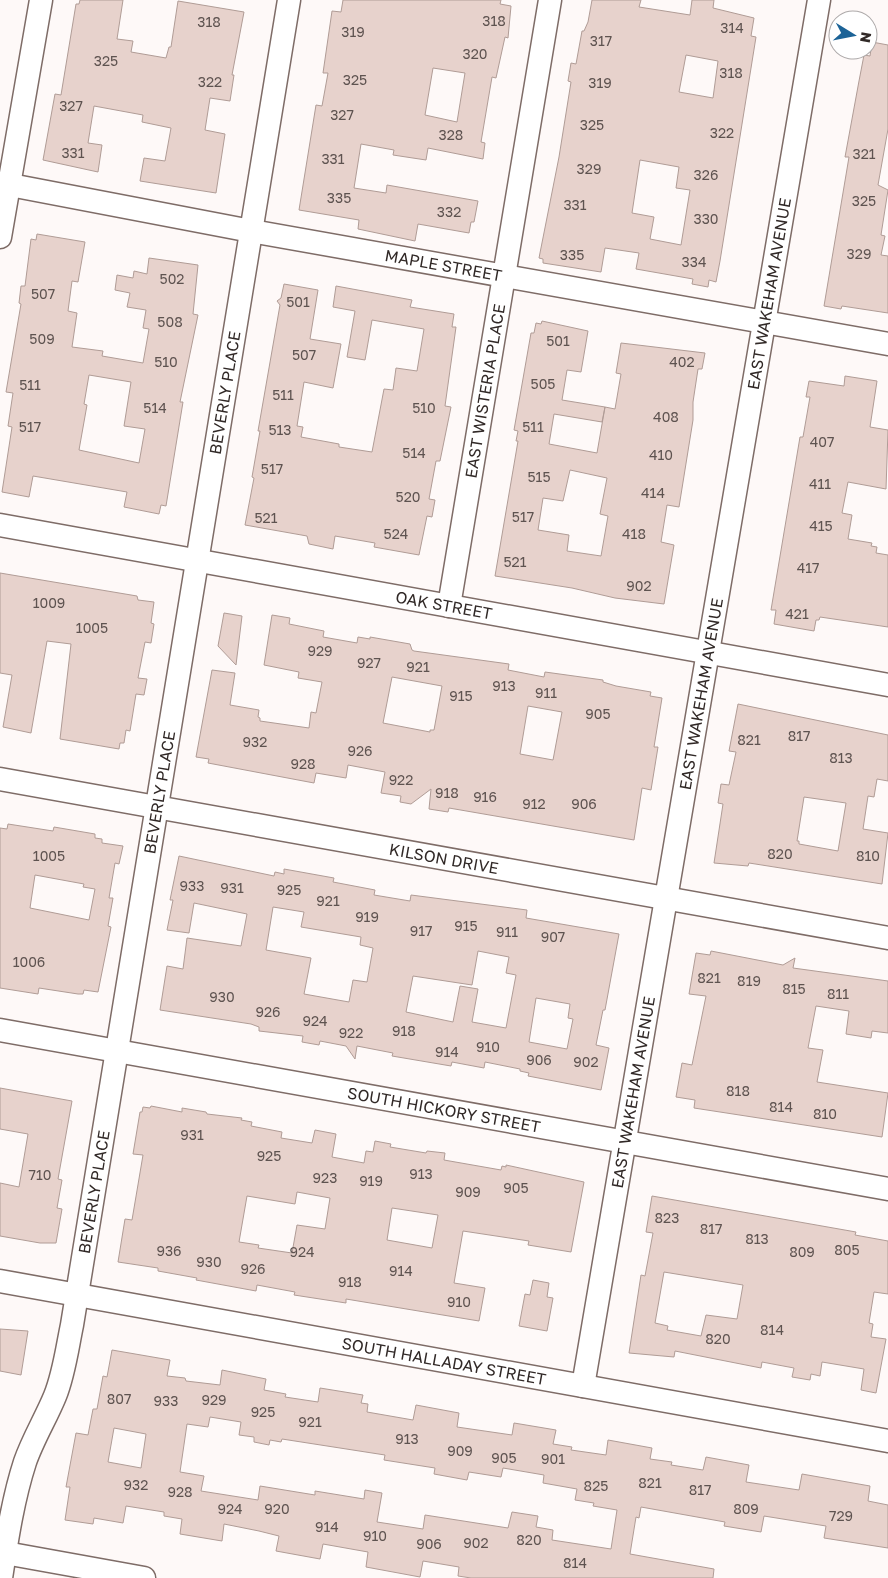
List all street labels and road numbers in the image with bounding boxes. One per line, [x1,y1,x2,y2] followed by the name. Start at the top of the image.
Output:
[743,196,795,391] street label: EAST WAKEHAM AVENUE
[383,245,504,285] street label: MAPLE STREET
[460,302,509,480] street label: EAST WISTERIA PLACE
[205,330,245,456] street label: BEVERLY PLACE
[394,586,494,624] street label: OAK STREET
[675,596,727,791] street label: EAST WAKEHAM AVENUE
[139,729,179,855] street label: BEVERLY PLACE
[388,839,500,878] street label: KILSON DRIVE
[607,995,659,1190] street label: EAST WAKEHAM AVENUE
[346,1082,542,1137] street label: SOUTH HICKORY STREET
[74,1129,114,1255] street label: BEVERLY PLACE
[340,1333,548,1389] street label: SOUTH HALLADAY STREET

